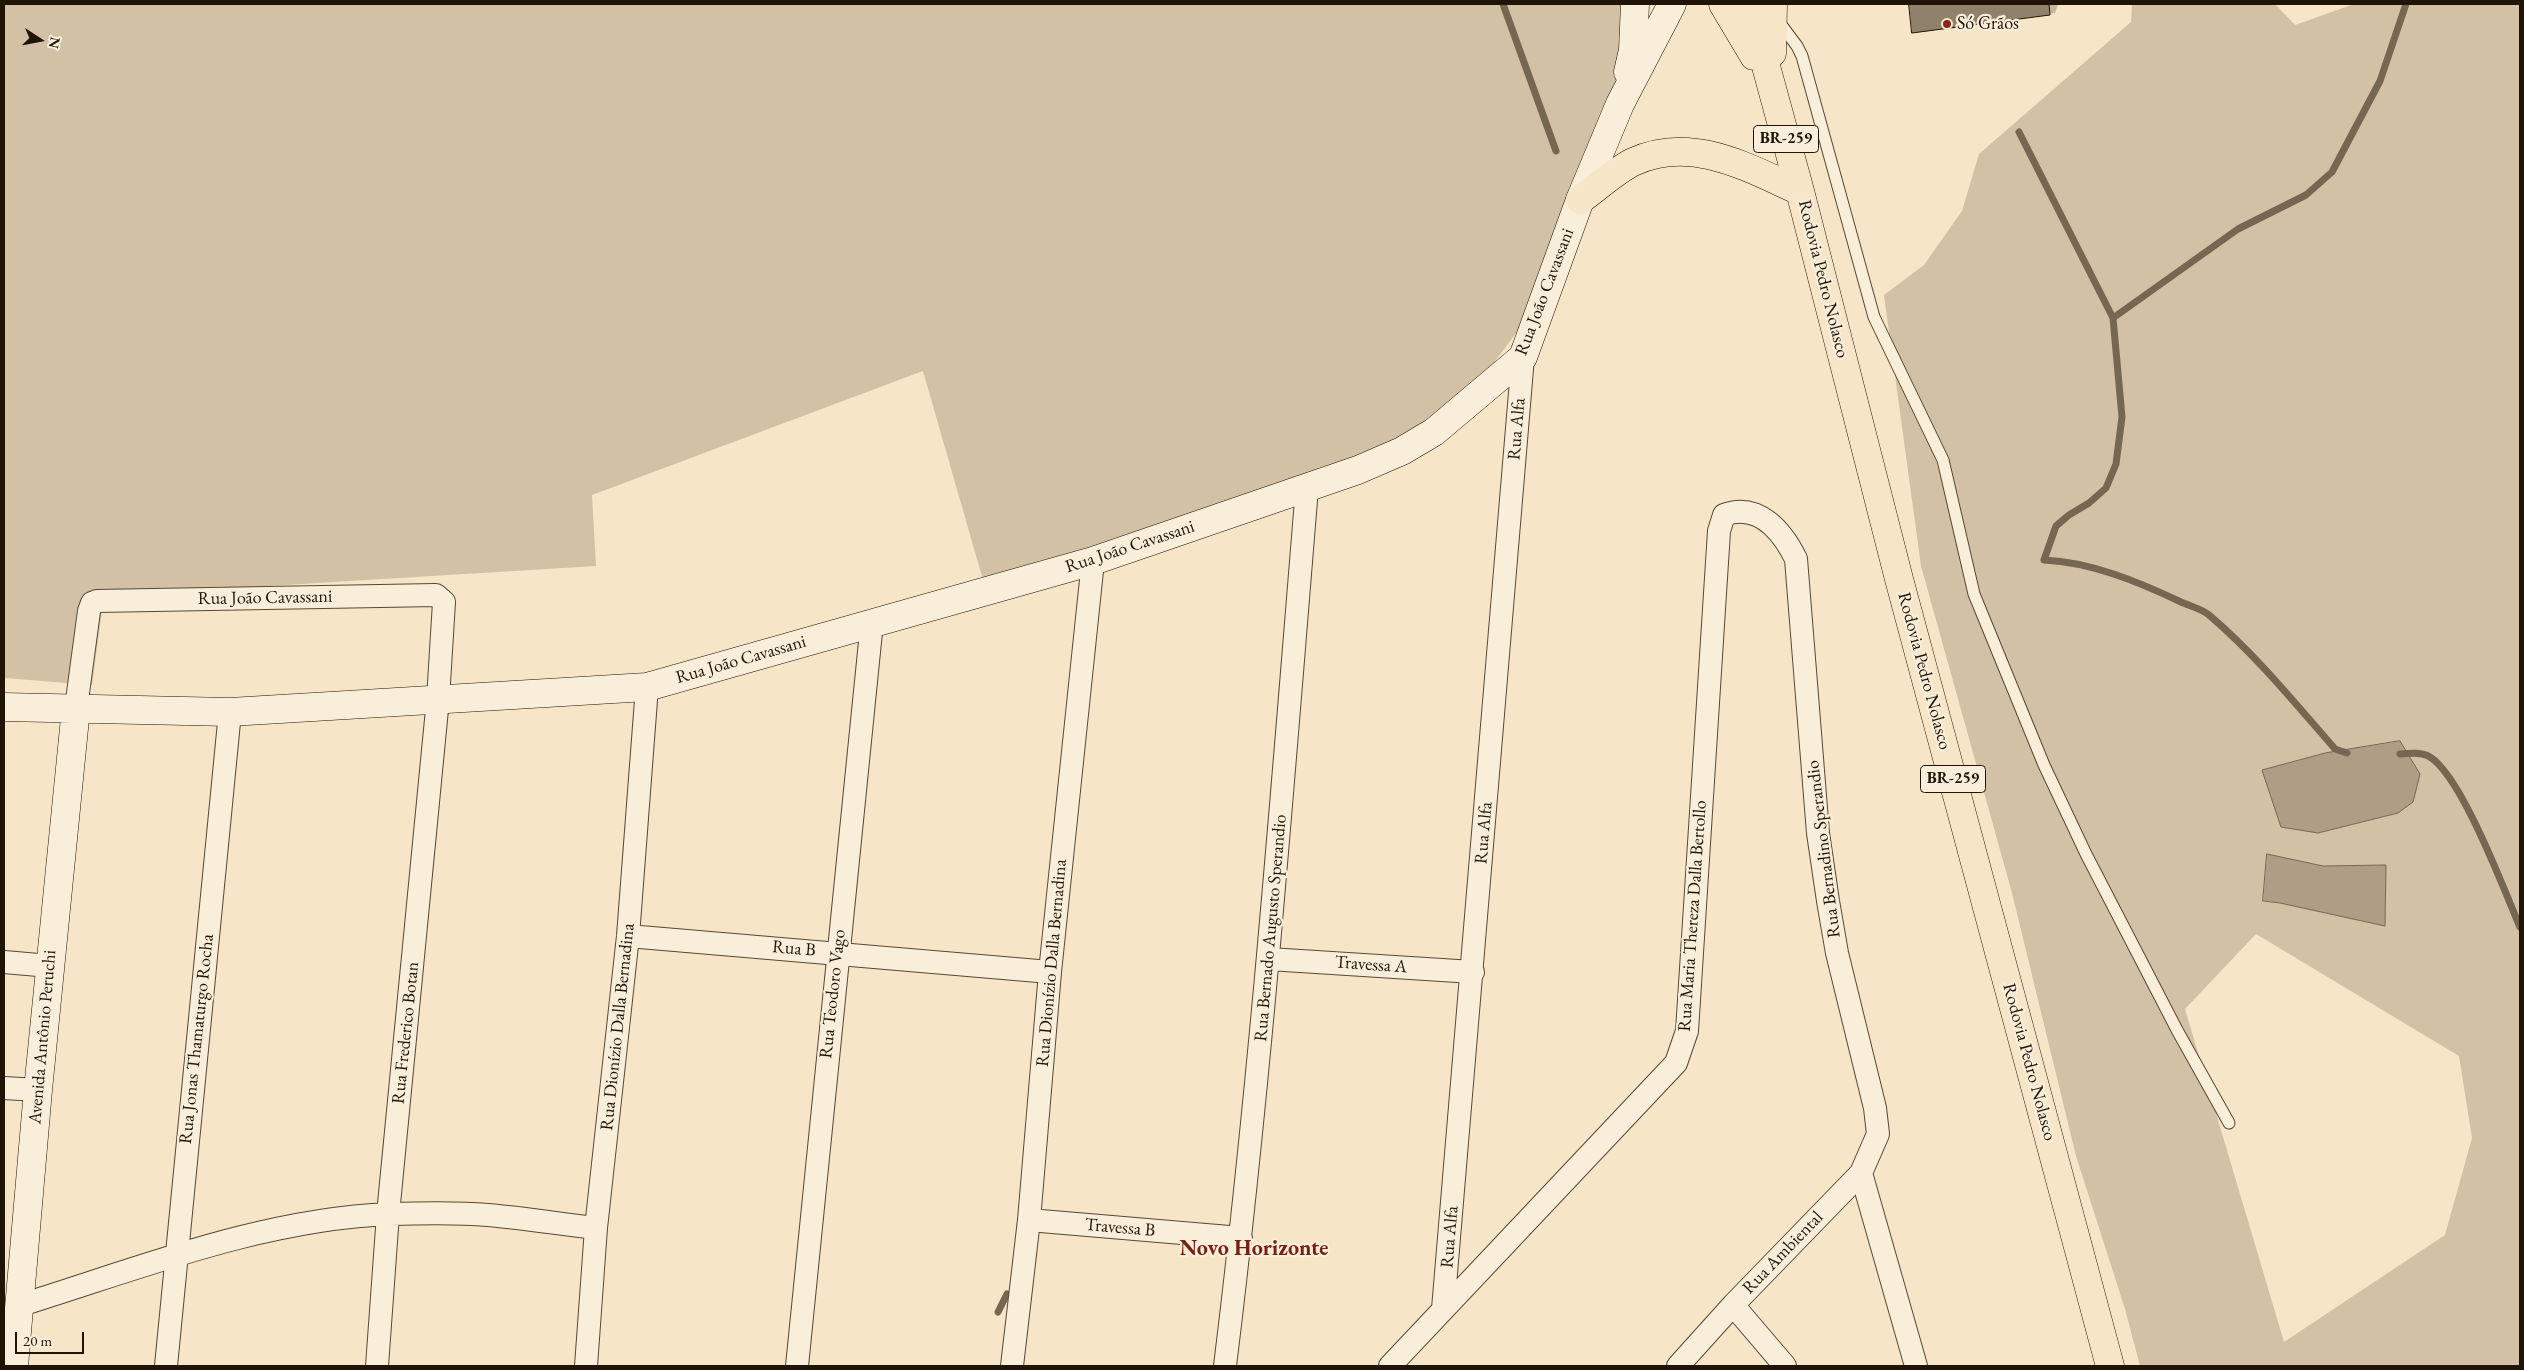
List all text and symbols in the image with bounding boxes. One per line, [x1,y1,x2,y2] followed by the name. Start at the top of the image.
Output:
[1957,13,2019,35] place label: Só Grãos
[15,15,65,65] north arrow
[1941,18,1953,30] marker: Só Grãos
[45,36,65,50] text: N
[1754,126,1818,152] road number: BR-259
[1793,198,1853,360] street label: Rodovia Pedro Nolasco
[1511,225,1579,359] street label: Rua João Cavassani
[1504,397,1530,461] street label: Rua Alfa
[1063,516,1197,578] street label: Rua João Cavassani
[198,586,332,610] street label: Rua João Cavassani
[1893,590,1955,752] street label: Rodovia Pedro Nolasco
[673,631,809,689] street label: Rua João Cavassani
[1802,759,1846,939] street label: Rua Bernadino Sperandio
[1920,766,1986,792] road number: BR-259
[1674,800,1712,1032] street label: Rua Maria Thereza Dalla Bertollo
[1471,801,1497,865] street label: Rua Alfa
[1250,813,1292,1043] street label: Rua Bernado Augusto Sperandio
[1032,858,1072,1068] street label: Rua Dionízio Dalla Bernadina
[596,922,640,1132] street label: Rua Dionízio Dalla Bernadina
[815,928,851,1060] street label: Rua Teodoro Vago
[175,933,219,1145] street label: Rua Jonas Thamaturgo Rocha
[771,936,817,962] street label: Rua B
[25,949,61,1125] street label: Avenida Antônio Peruchi
[1334,952,1408,978] street label: Travessa A
[388,961,424,1105] street label: Rua Frederico Botan
[1998,981,2060,1143] street label: Rodovia Pedro Nolasco
[1437,1205,1463,1269] street label: Rua Alfa
[1738,1207,1828,1299] street label: Rua Ambiental
[1084,1214,1156,1242] street label: Travessa B
[1179,1236,1329,1262] district label: Novo Horizonte
[18,1322,86,1354] scale bar
[23,1331,52,1350] text: 20 m

